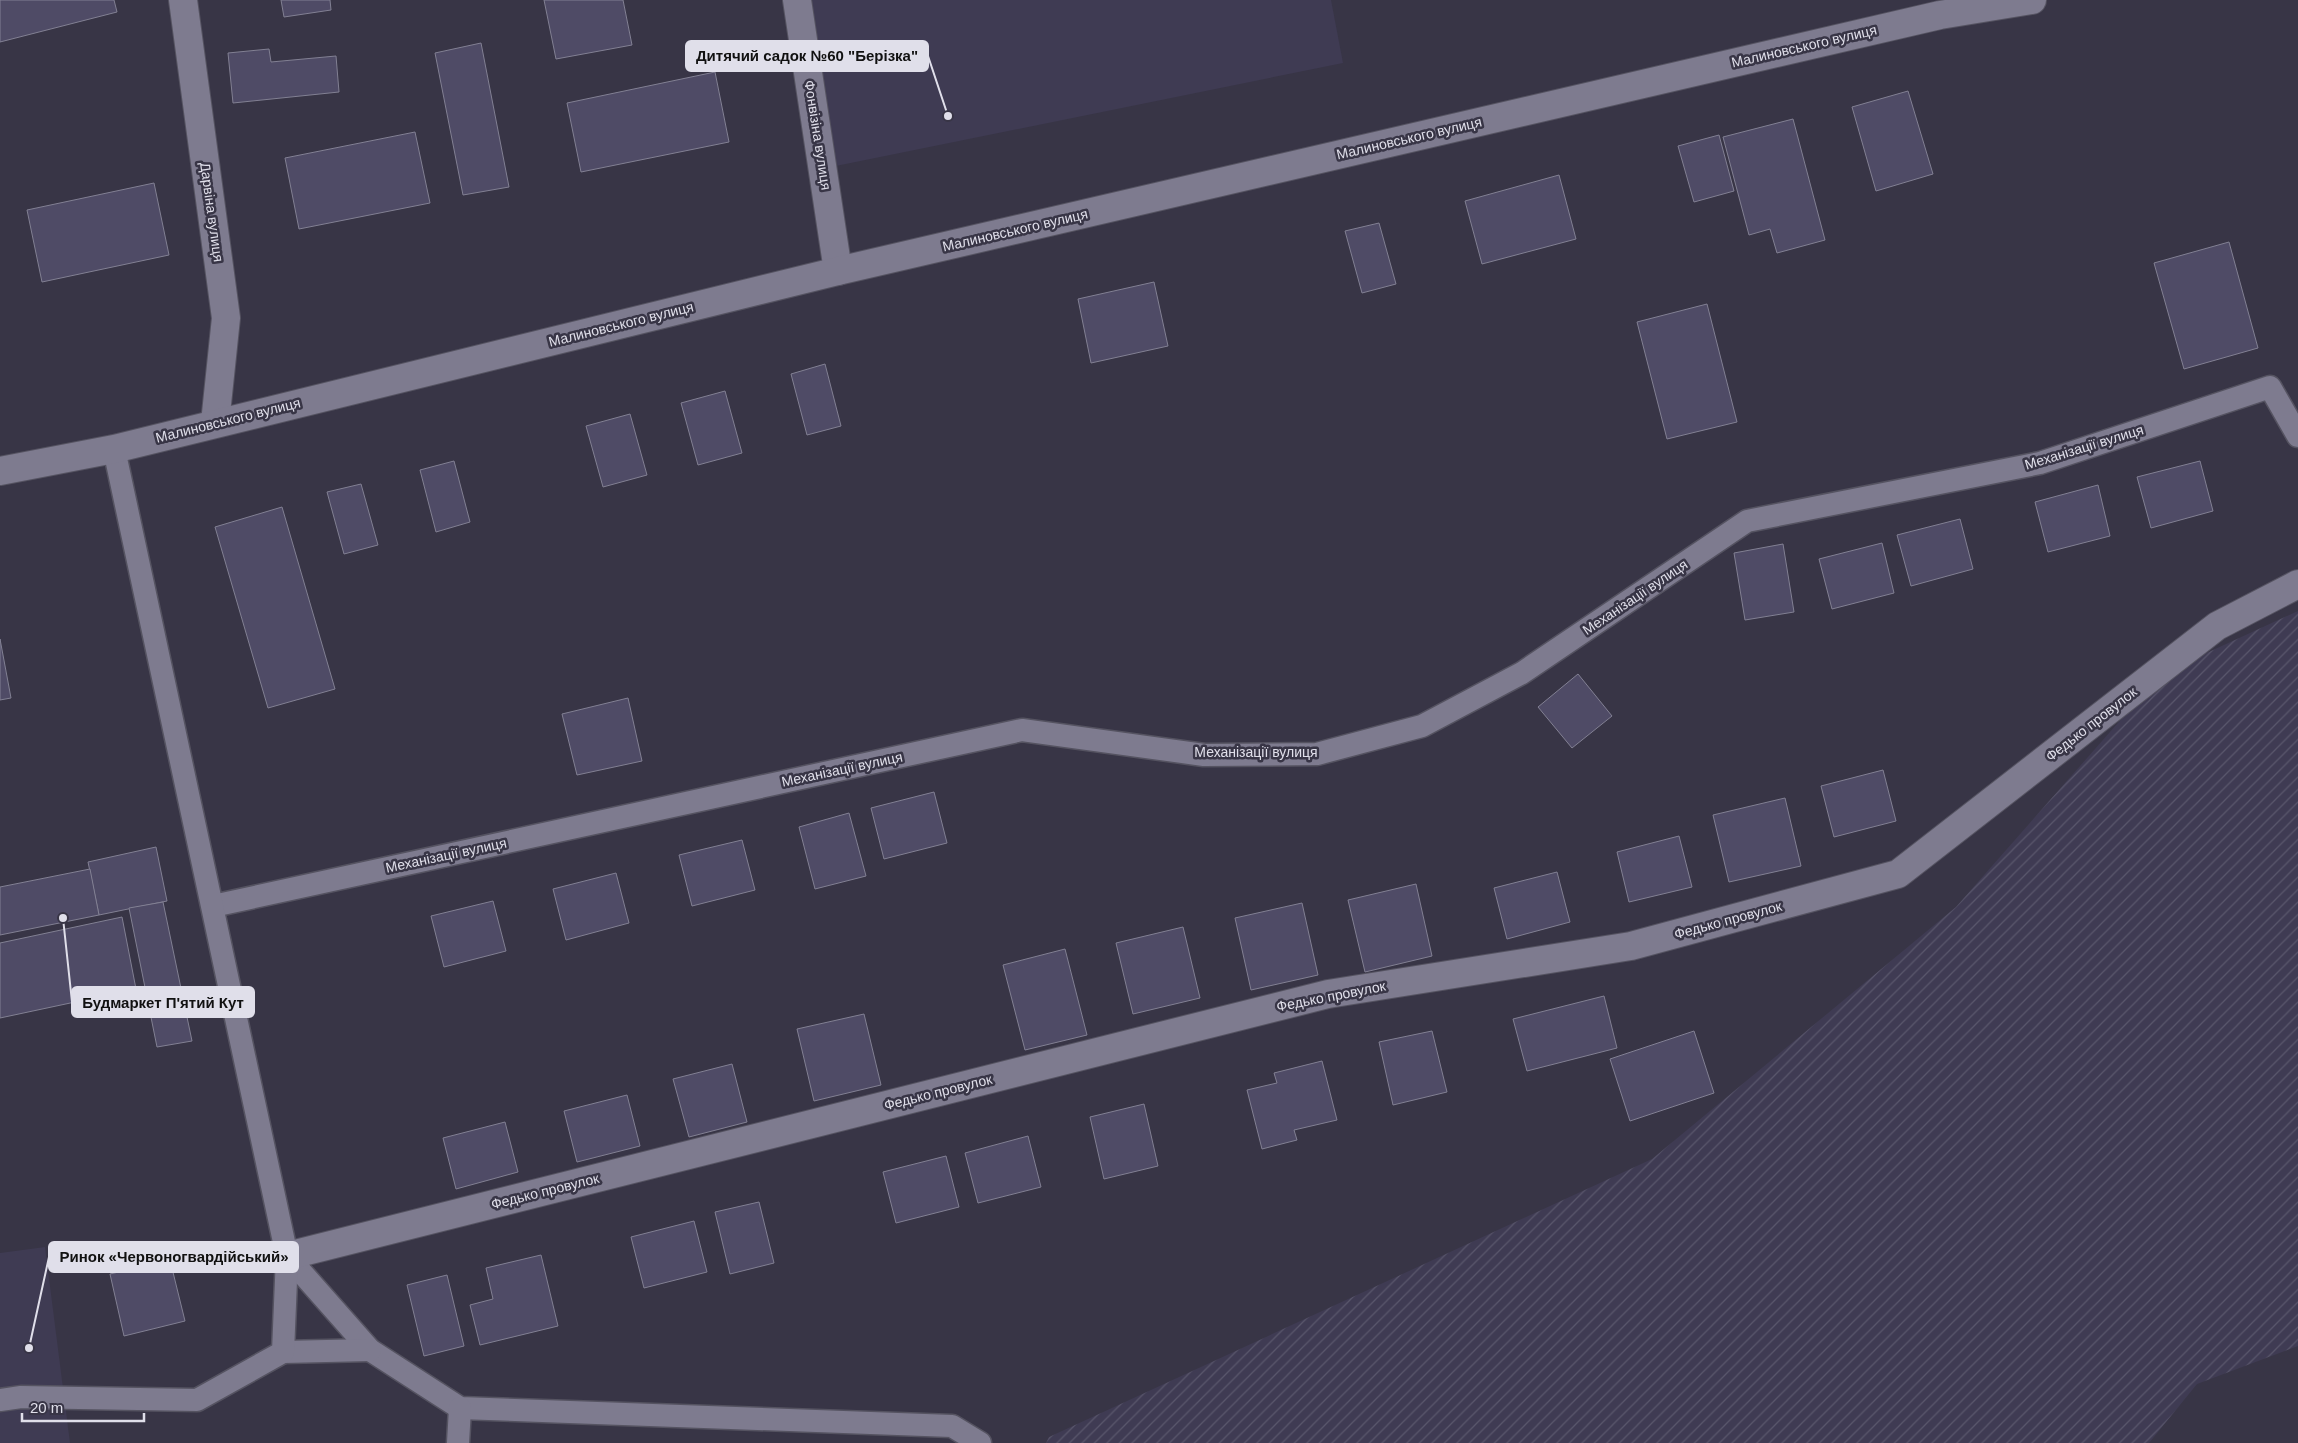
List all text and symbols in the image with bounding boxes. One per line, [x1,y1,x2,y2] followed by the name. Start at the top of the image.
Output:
[1730,21,1878,71] street label: Малиновського вулиця
[686,41,928,71] callout: Дитячий садок №60 "Берізка"
[696,47,918,64] text: Дитячий садок №60 "Берізка"
[801,79,835,191] street label: Фонвізіна вулиця
[1335,113,1483,163] street label: Малиновського вулиця
[197,161,227,263] street label: Дарвіна вулиця
[941,205,1089,255] street label: Малиновського вулиця
[547,298,695,350] street label: Малиновського вулиця
[154,394,302,446] street label: Малиновського вулиця
[2023,421,2145,473] street label: Механізації вулиця
[1579,556,1691,638] street label: Механізації вулиця
[2042,683,2140,764] street label: Федько провулок
[1194,744,1318,760] street label: Механізації вулиця
[780,748,904,790] street label: Механізації вулиця
[384,834,508,876] street label: Механізації вулиця
[1672,898,1784,942] street label: Федько провулок
[1275,977,1388,1014] street label: Федько провулок
[72,987,254,1017] callout: Будмаркет П'ятий Кут
[82,994,244,1011] text: Будмаркет П'ятий Кут
[882,1071,995,1113] street label: Федько провулок
[489,1170,602,1212] street label: Федько провулок
[49,1242,298,1272] callout: Ринок «Червоногвардійський»
[59,1248,289,1265] text: Ринок «Червоногвардійський»
[22,1390,145,1422] scale bar
[30,1399,63,1416] text: 20 m

